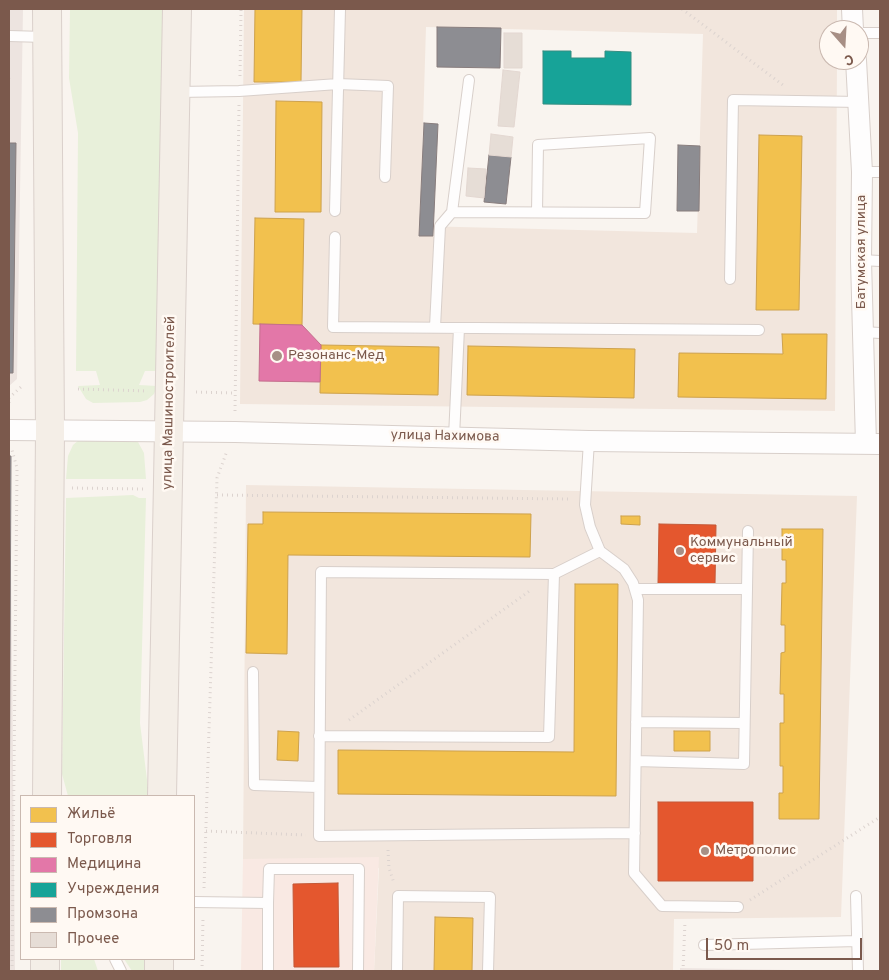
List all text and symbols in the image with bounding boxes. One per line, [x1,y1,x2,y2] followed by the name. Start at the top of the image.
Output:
[819,20,869,70] north arrow
[842,49,856,68] text: С
[854,195,870,309] street label: Батумская улица
[160,316,180,490] street label: улица Машиностроителей
[288,348,384,364] place label: Резонанс-Мед
[270,349,284,363] marker: Резонанс-Мед
[391,428,499,446] street label: улица Нахимова
[690,535,793,568] place label: Коммунальный сервис
[674,545,686,557] marker: Коммунальный сервис
[20,795,195,960] legend
[67,805,115,824] text: Жильё
[67,830,132,849] text: Торговля
[715,843,796,859] place label: Метрополис
[699,845,711,857] marker: Метрополис
[67,855,141,874] text: Медицина
[67,880,159,899] text: Учреждения
[67,905,138,924] text: Промзона
[709,928,865,960] scale bar
[67,930,119,949] text: Прочее
[714,937,749,956] text: 50 m

